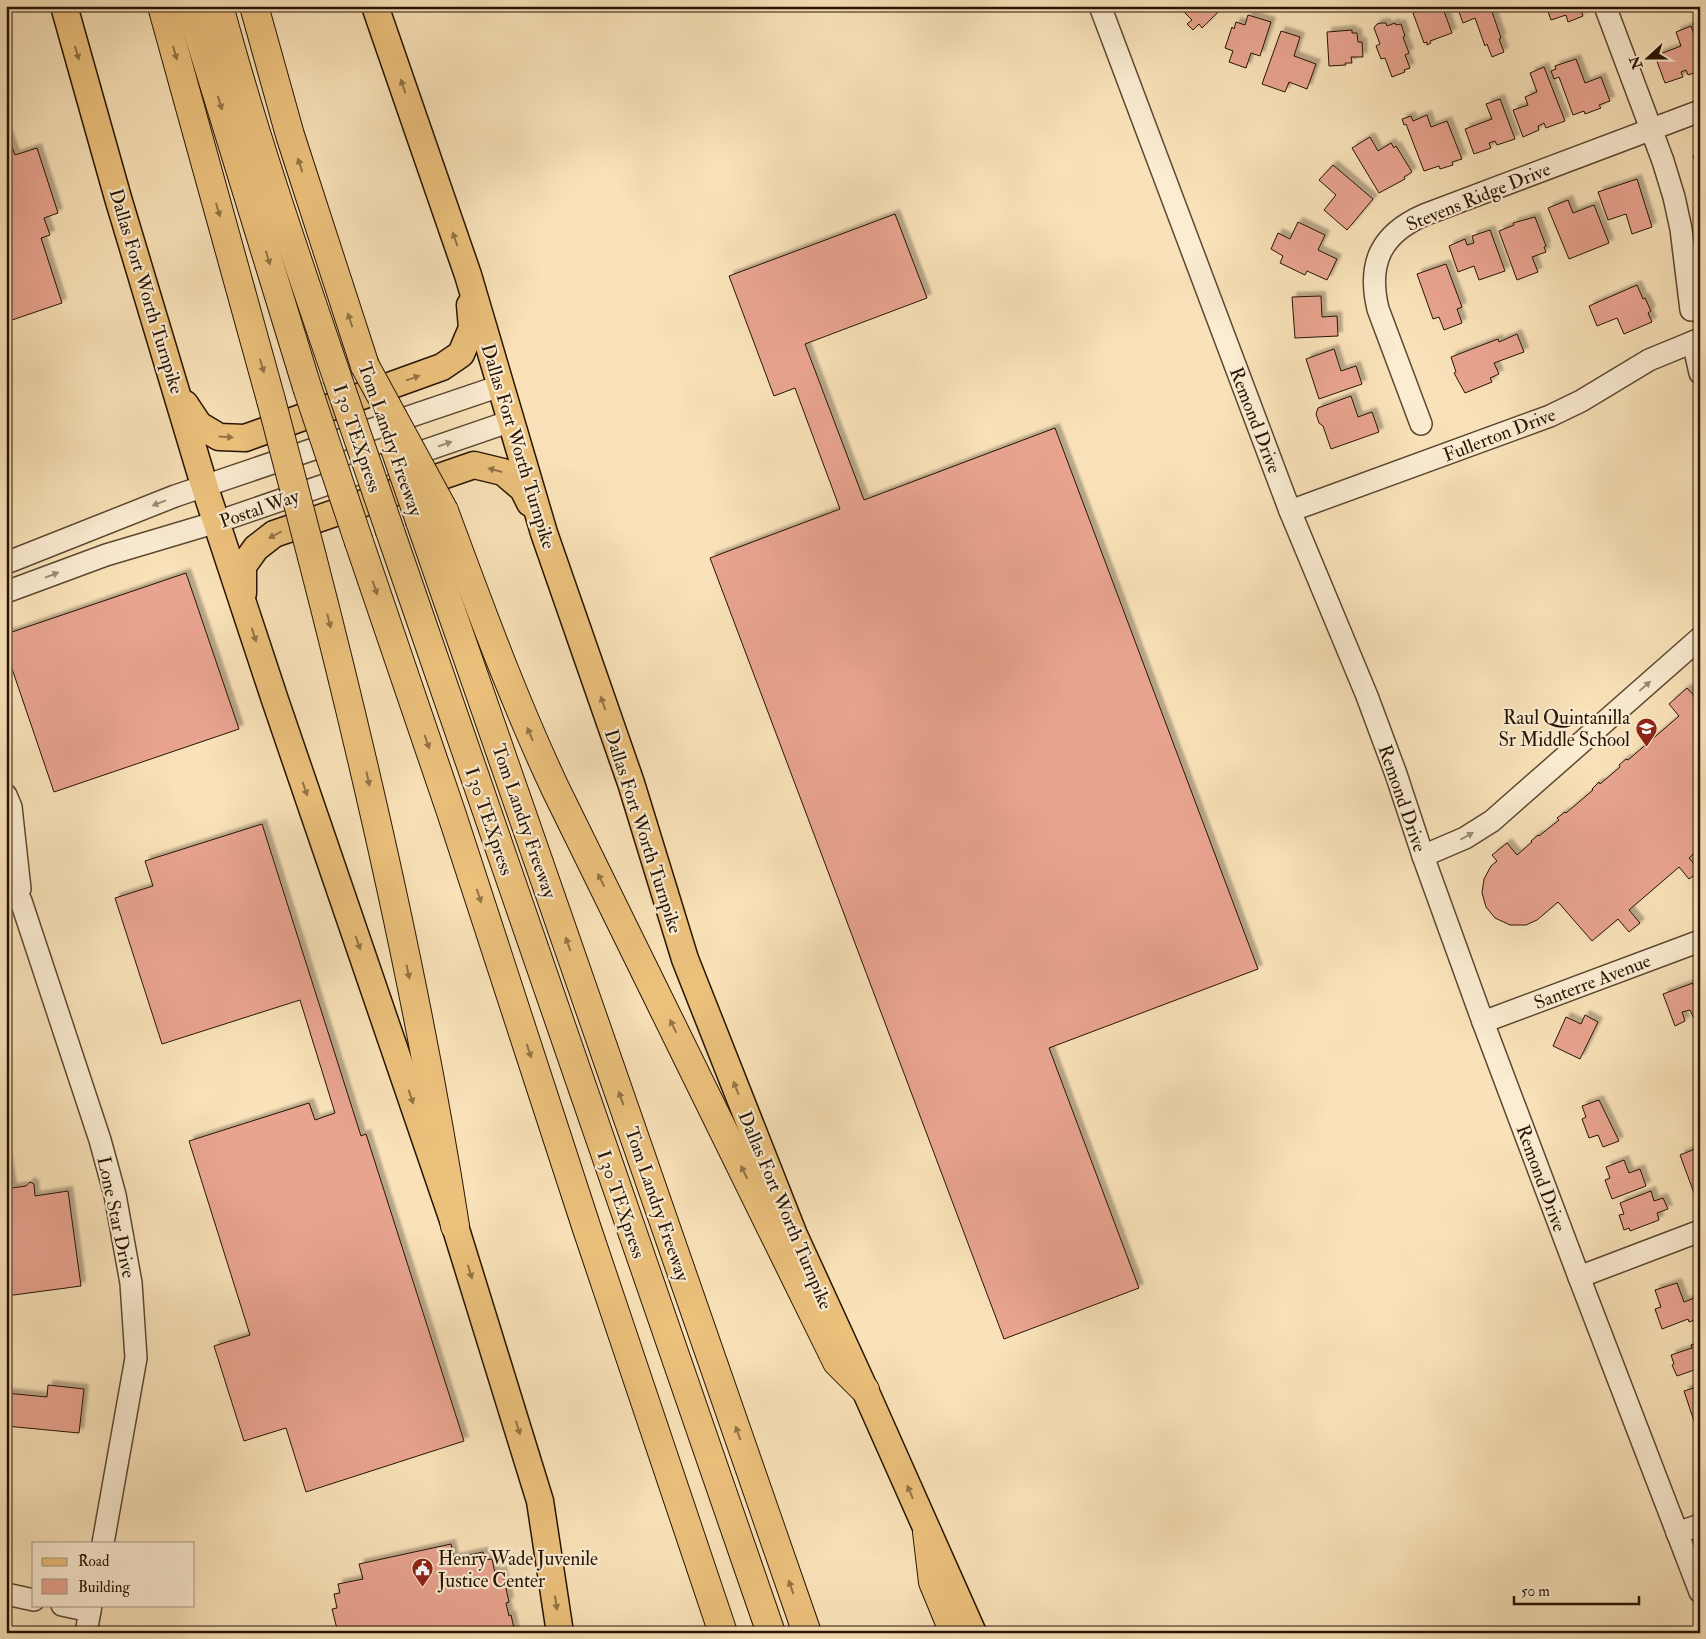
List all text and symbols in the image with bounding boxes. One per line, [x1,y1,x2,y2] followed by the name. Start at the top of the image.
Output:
[1624,32,1674,82] north arrow
[74,46,82,61] one-way arrow
[171,46,179,61] one-way arrow
[1626,53,1647,72] text: N
[398,78,406,93] one-way arrow
[217,96,225,111] one-way arrow
[296,157,304,172] one-way arrow
[1403,157,1554,237] street label: Stevens Ridge Drive
[102,186,189,397] street label: Dallas Fort Worth Turnpike
[215,202,223,217] one-way arrow
[451,232,458,247] one-way arrow
[264,251,272,266] one-way arrow
[346,312,353,327] one-way arrow
[474,341,561,552] street label: Dallas Fort Worth Turnpike
[258,359,266,374] one-way arrow
[352,359,428,520] street label: Tom Landry Freeway
[1224,364,1286,477] street label: Remond Drive
[406,374,421,382] one-way arrow
[326,381,387,496] street label: I 30 TEXpress
[1440,402,1559,467] street label: Fullerton Drive
[218,433,234,441] one-way arrow
[438,440,453,448] one-way arrow
[487,466,503,474] one-way arrow
[216,484,303,534] street label: Postal Way
[151,499,166,507] one-way arrow
[268,531,283,539] one-way arrow
[45,571,60,579] one-way arrow
[372,581,379,596] one-way arrow
[325,614,333,629] one-way arrow
[250,628,258,643] one-way arrow
[1638,681,1651,692] one-way arrow
[599,695,607,710] one-way arrow
[1498,706,1630,752] place label: Raul Quintanilla Sr Middle School
[1634,716,1658,747] school or university icon: Raul Quintanilla Sr Middle School
[526,726,534,741] one-way arrow
[598,726,687,937] street label: Dallas Fort Worth Turnpike
[424,735,431,750] one-way arrow
[486,741,562,902] street label: Tom Landry Freeway
[1373,742,1432,855] street label: Remond Drive
[458,764,519,879] street label: I 30 TEXpress
[364,772,372,788] one-way arrow
[302,782,309,797] one-way arrow
[1460,832,1475,840] one-way arrow
[596,873,604,887] one-way arrow
[475,889,483,904] one-way arrow
[354,936,362,951] one-way arrow
[564,937,571,952] one-way arrow
[1531,949,1654,1015] street label: Santerre Avenue
[404,965,412,980] one-way arrow
[668,1019,676,1033] one-way arrow
[525,1044,533,1059] one-way arrow
[731,1081,739,1095] one-way arrow
[408,1089,415,1104] one-way arrow
[617,1090,625,1105] one-way arrow
[731,1108,838,1314] street label: Dallas Fort Worth Turnpike
[1511,1122,1571,1235] street label: Remond Drive
[619,1124,695,1285] street label: Tom Landry Freeway
[590,1147,651,1262] street label: I 30 TEXpress
[91,1154,141,1280] street label: Lone Star Drive
[740,1165,748,1179] one-way arrow
[466,1265,474,1280] one-way arrow
[514,1420,522,1435] one-way arrow
[734,1425,742,1440] one-way arrow
[905,1485,913,1499] one-way arrow
[32,1542,195,1606] legend
[437,1547,598,1593] place label: Henry Wade Juvenile Justice Center
[78,1552,110,1571] text: Road
[410,1557,434,1588] public building icon: Henry Wade Juvenile Justice Center
[1514,1574,1638,1606] scale bar
[78,1578,130,1597] text: Building
[787,1579,794,1594] one-way arrow
[1521,1582,1550,1601] text: 50 m
[552,1596,560,1612] one-way arrow

